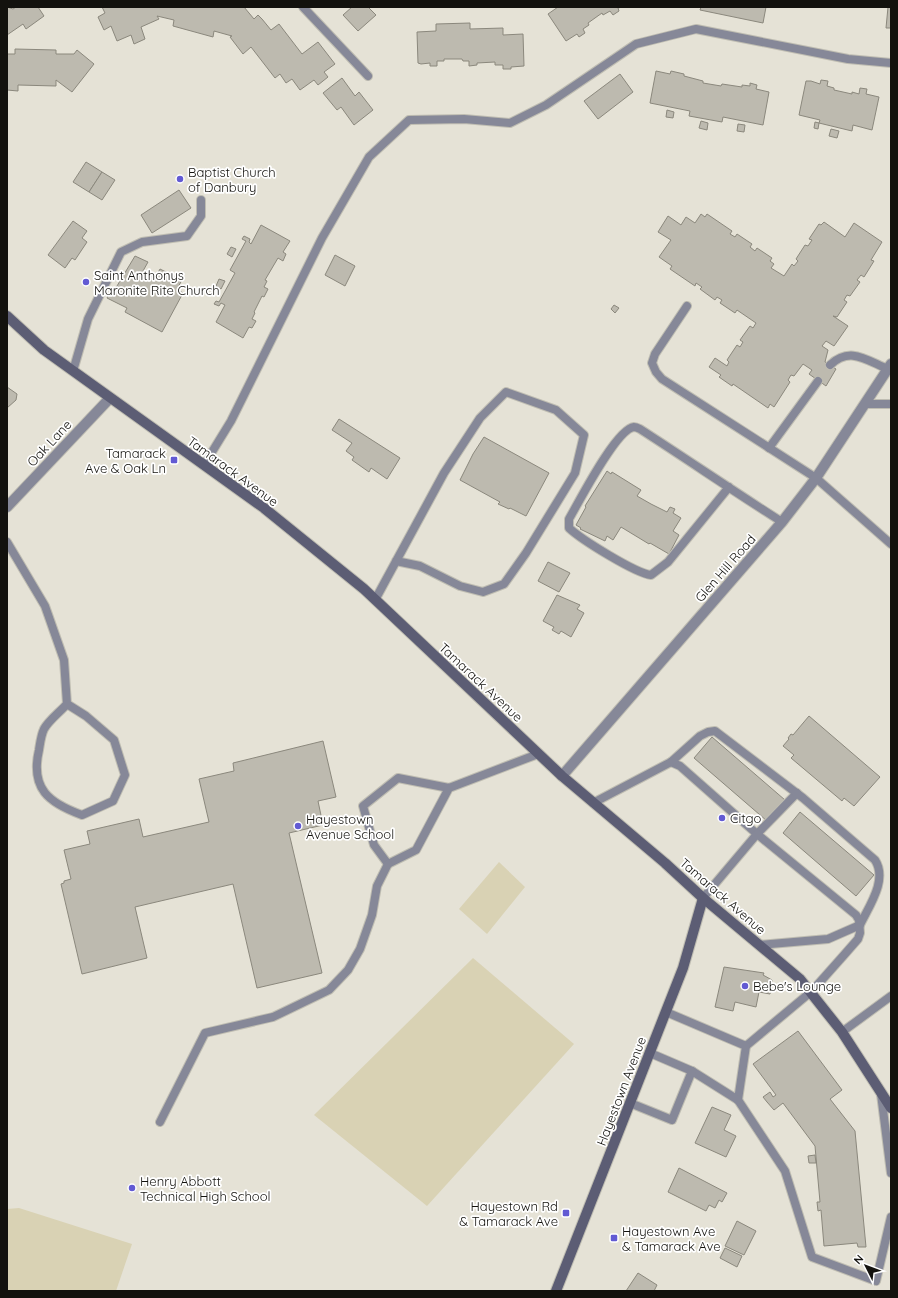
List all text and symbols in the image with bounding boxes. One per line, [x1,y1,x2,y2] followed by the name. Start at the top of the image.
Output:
[188,164,276,195] place label: Baptist Church of Danbury
[175,174,185,184] marker: Baptist Church of Danbury
[94,267,220,298] place label: Saint Anthonys Maronite Rite Church
[81,277,91,287] marker: Saint Anthonys Maronite Rite Church
[23,416,75,470] street label: Oak Lane
[184,433,282,509] street label: Tamarack Avenue
[85,445,166,476] place label: Tamarack Ave & Oak Ln
[169,455,179,465] marker: Tamarack Ave & Oak Ln
[691,531,759,605] street label: Glen Hill Road
[436,639,526,725] street label: Tamarack Avenue
[730,810,761,826] place label: Citgo
[306,811,394,842] place label: Hayestown Avenue School
[717,813,727,823] marker: Citgo
[293,821,303,831] marker: Hayestown Avenue School
[677,854,769,938] street label: Tamarack Avenue
[753,978,841,994] place label: Bebe's Lounge
[740,981,750,991] marker: Bebe's Lounge
[593,1034,649,1148] street label: Hayestown Avenue
[140,1173,271,1204] place label: Henry Abbott Technical High School
[127,1183,137,1193] marker: Henry Abbott Technical High School
[459,1198,558,1229] place label: Hayestown Rd & Tamarack Ave
[561,1208,571,1218] marker: Hayestown Rd & Tamarack Ave
[622,1223,721,1254] place label: Hayestown Ave & Tamarack Ave
[609,1233,619,1243] marker: Hayestown Ave & Tamarack Ave
[846,1246,886,1286] north arrow
[851,1252,866,1267] text: N

